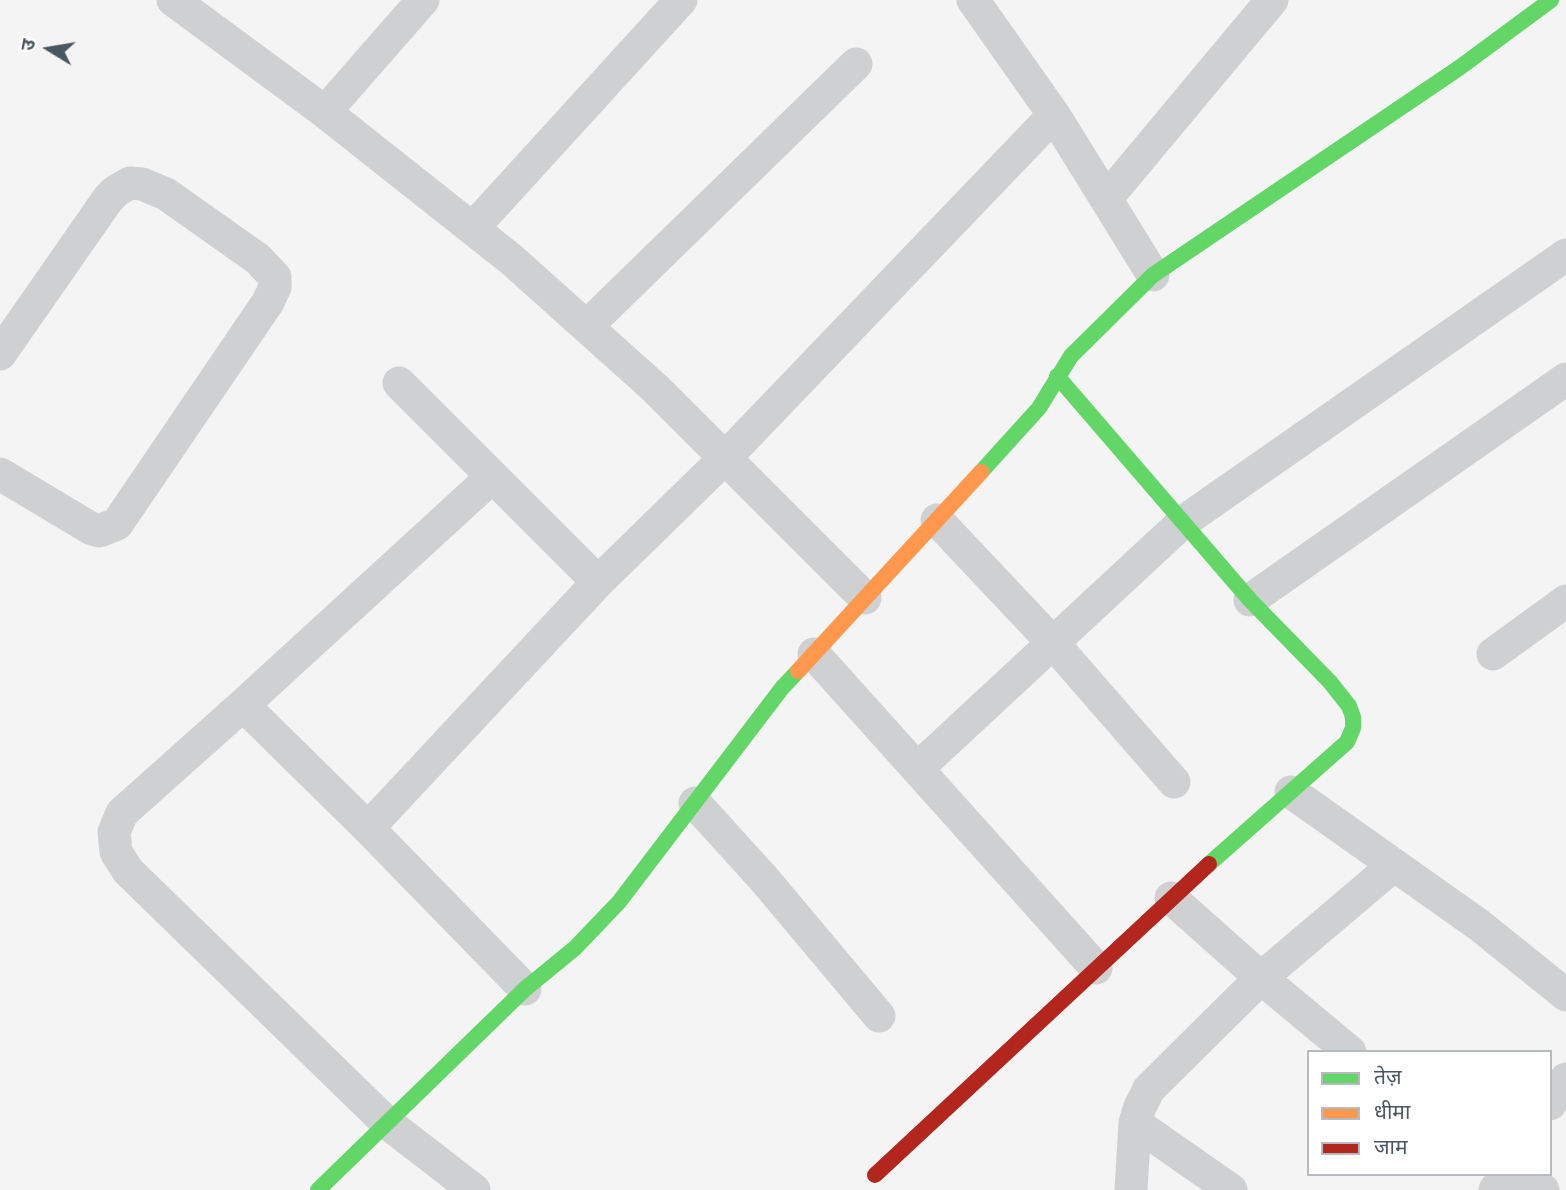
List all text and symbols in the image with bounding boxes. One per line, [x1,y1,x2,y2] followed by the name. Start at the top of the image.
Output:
[14,14,84,84] north arrow
[17,37,39,52] text: उ
[1307,1050,1552,1176] legend
[1374,1065,1402,1088] text: तेज़
[1374,1100,1410,1123] text: धीमा
[1374,1135,1408,1158] text: जाम

